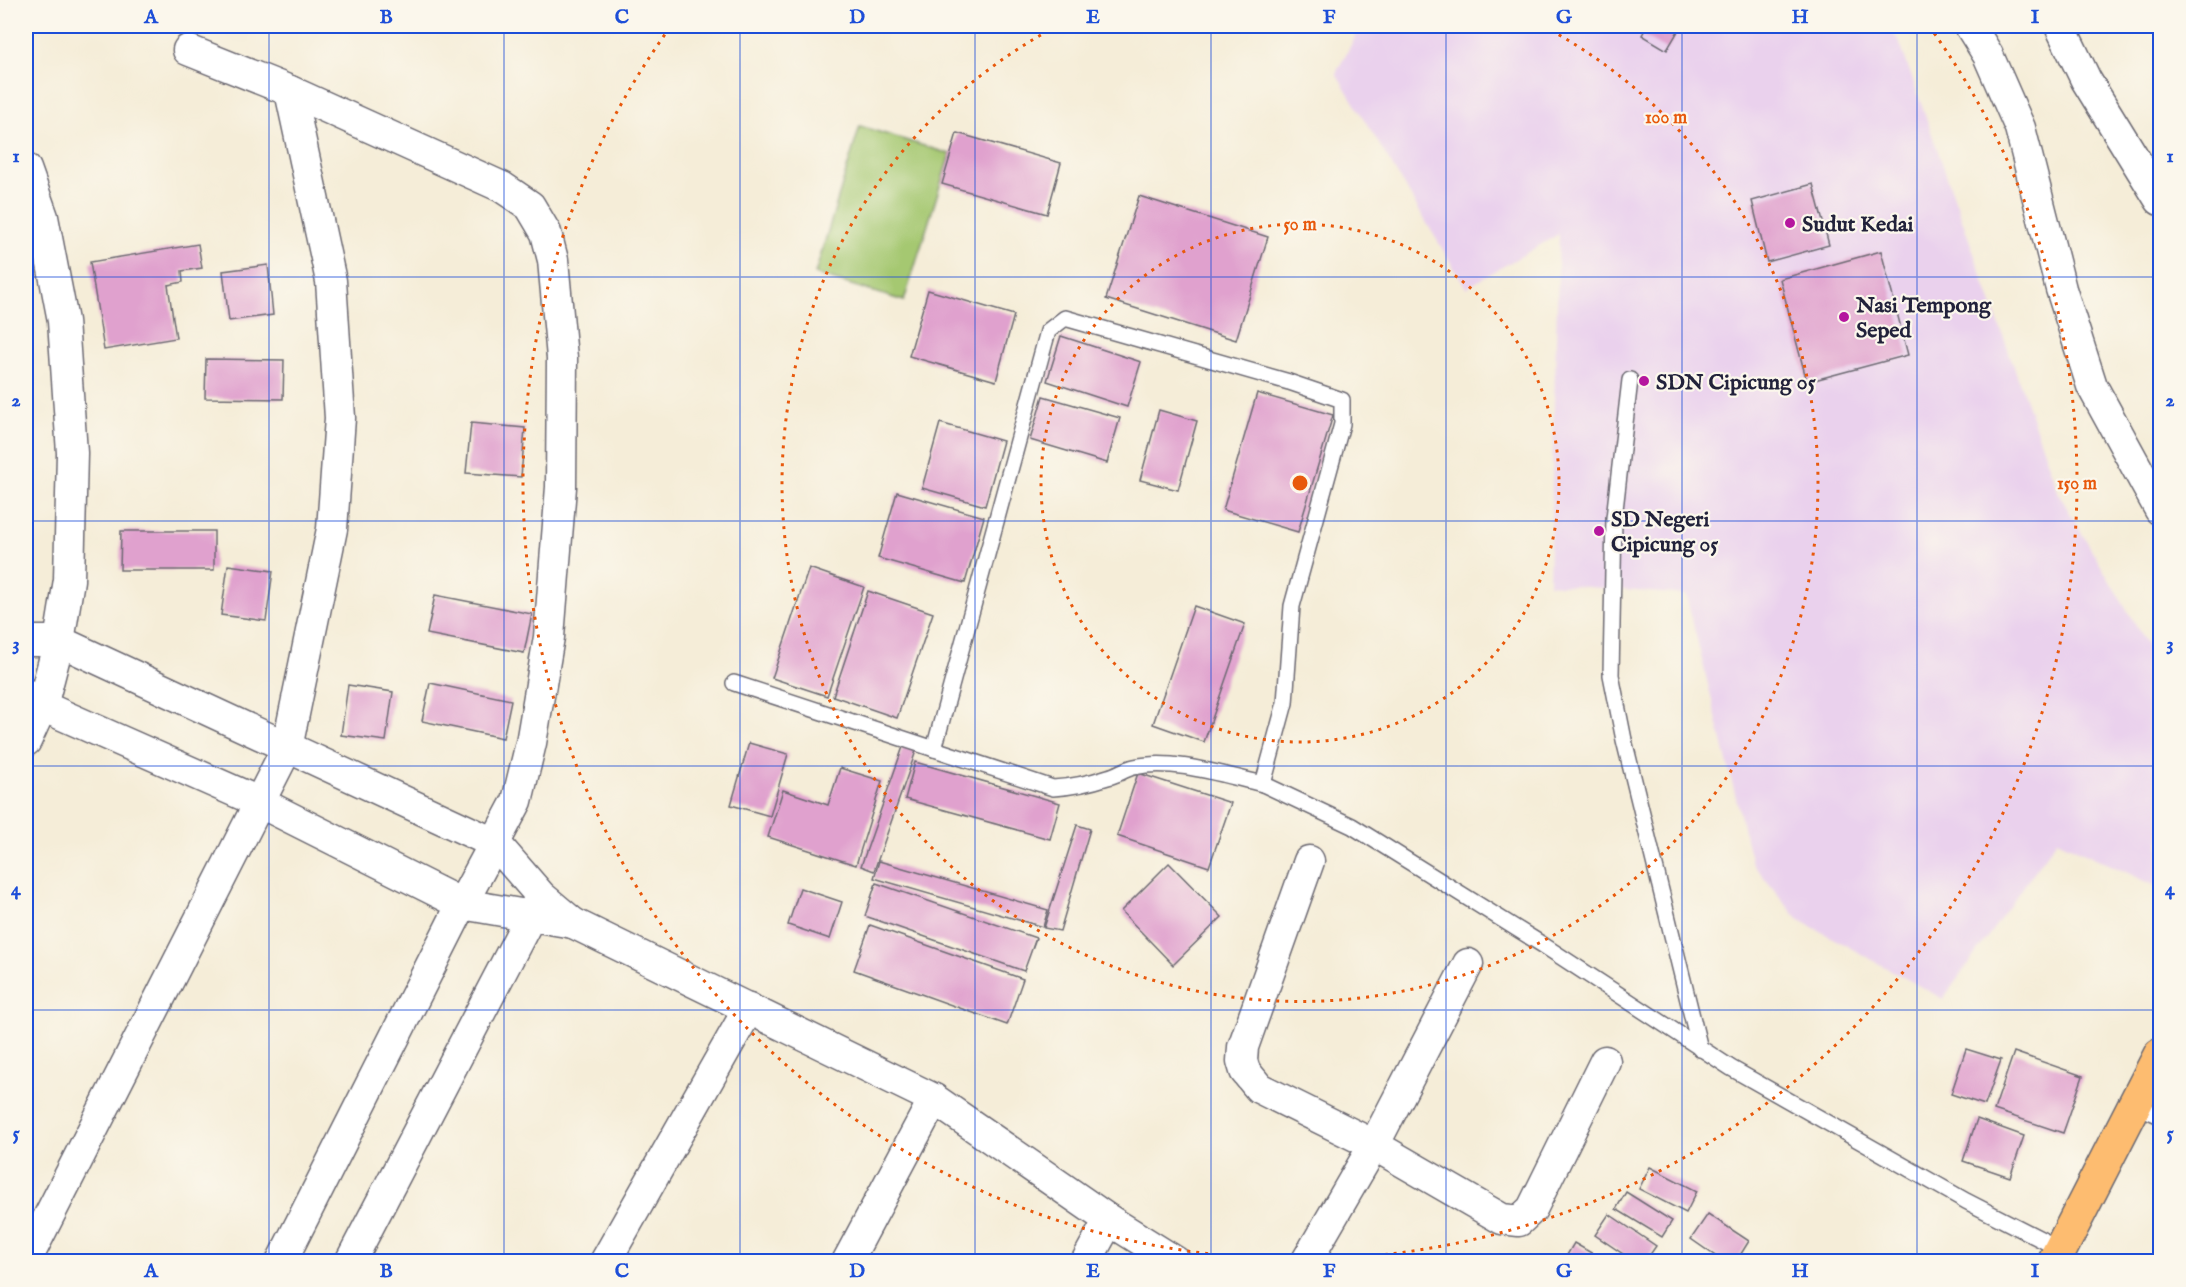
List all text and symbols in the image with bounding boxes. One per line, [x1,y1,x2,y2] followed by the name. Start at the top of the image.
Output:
[143,5,159,30] text: A
[379,5,393,30] text: B
[615,5,629,30] text: C
[849,5,865,30] text: D
[1086,5,1100,30] text: E
[1323,5,1336,30] text: F
[1556,5,1573,30] text: G
[1791,5,1809,30] text: H
[2031,5,2040,30] text: I
[1645,107,1687,130] text: 100 m
[12,144,20,169] text: 1
[2166,144,2174,169] text: 1
[1802,211,1913,239] place label: Sudut Kedai
[1283,214,1317,237] text: 50 m
[1783,216,1797,230] marker: Sudut Kedai
[1855,292,1992,345] place label: Nasi Tempong Seped
[1837,310,1851,324] marker: Nasi Tempong Seped
[1656,369,1816,397] place label: SDN Cipicung 05
[1637,374,1651,388] marker: SDN Cipicung 05
[11,388,21,413] text: 2
[2165,388,2175,413] text: 2
[1290,473,1310,493] centre of rings
[2057,473,2097,496] text: 150 m
[1611,506,1718,559] place label: SD Negeri Cipicung 05
[1592,524,1606,538] marker: SD Negeri Cipicung 05
[12,632,20,657] text: 3
[2166,632,2174,657] text: 3
[11,877,22,902] text: 4
[2165,877,2176,902] text: 4
[12,1121,20,1146] text: 5
[2166,1121,2174,1146] text: 5
[143,1259,159,1284] text: A
[379,1259,393,1284] text: B
[615,1259,629,1284] text: C
[849,1259,865,1284] text: D
[1086,1259,1100,1284] text: E
[1323,1259,1336,1284] text: F
[1556,1259,1573,1284] text: G
[1791,1259,1809,1284] text: H
[2031,1259,2040,1284] text: I

